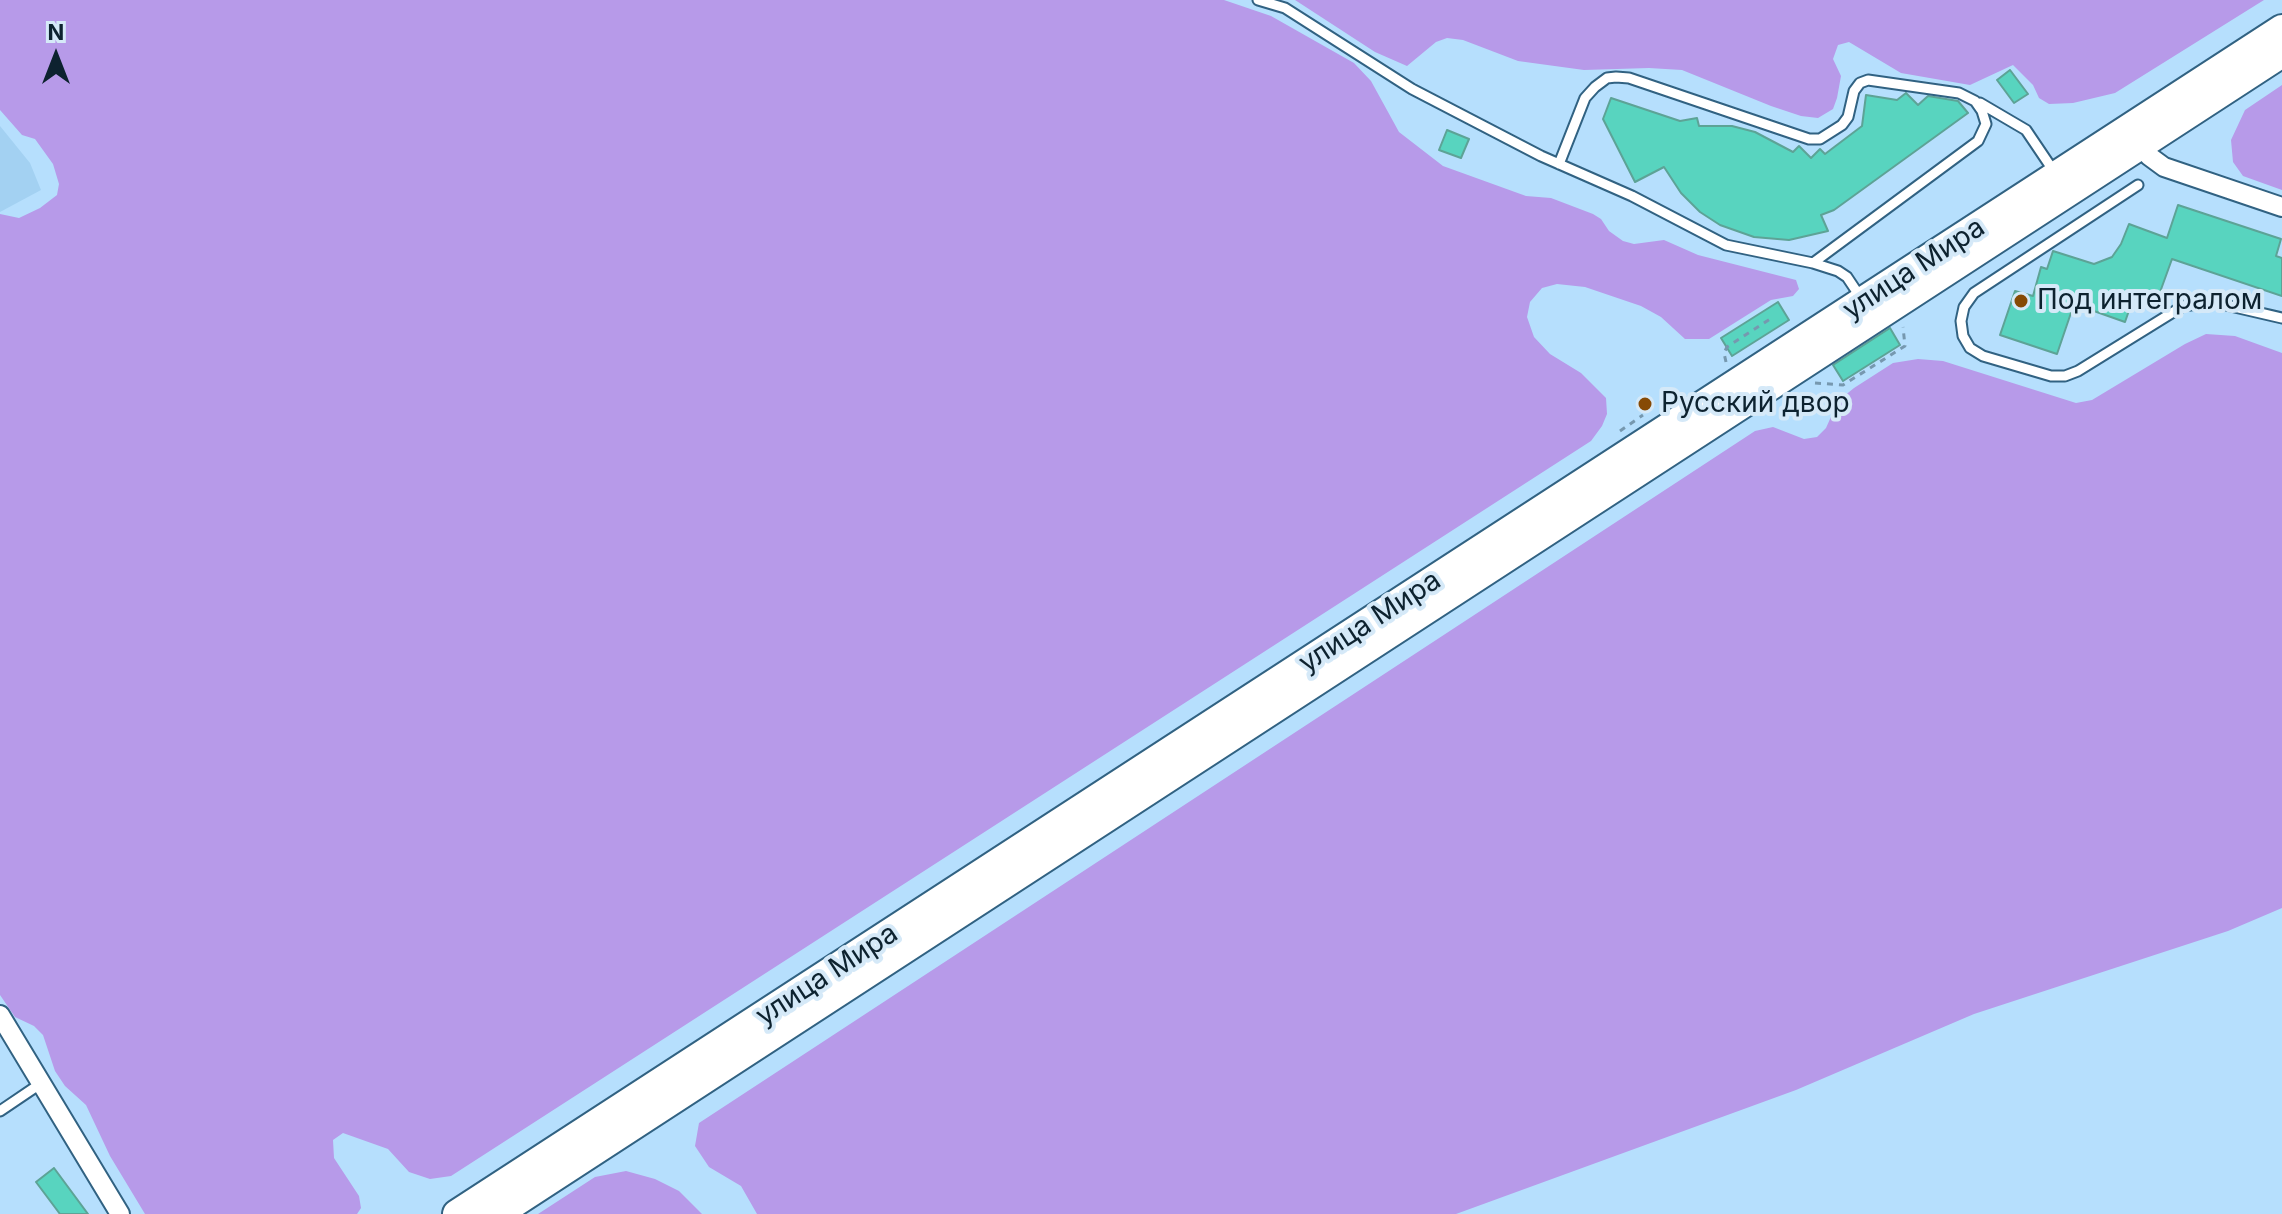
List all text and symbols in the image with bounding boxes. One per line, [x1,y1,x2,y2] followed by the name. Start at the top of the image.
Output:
[16,16,96,96] north arrow
[48,19,64,45] text: N
[1837,211,1991,327] street label: улица Мира
[2037,284,2262,318] place label: Под интегралом
[2012,292,2030,310] marker: Под интегралом
[1661,387,1850,421] place label: Русский двор
[1636,395,1654,413] marker: Русский двор
[1293,564,1447,680] street label: улица Мира
[750,917,904,1033] street label: улица Мира

